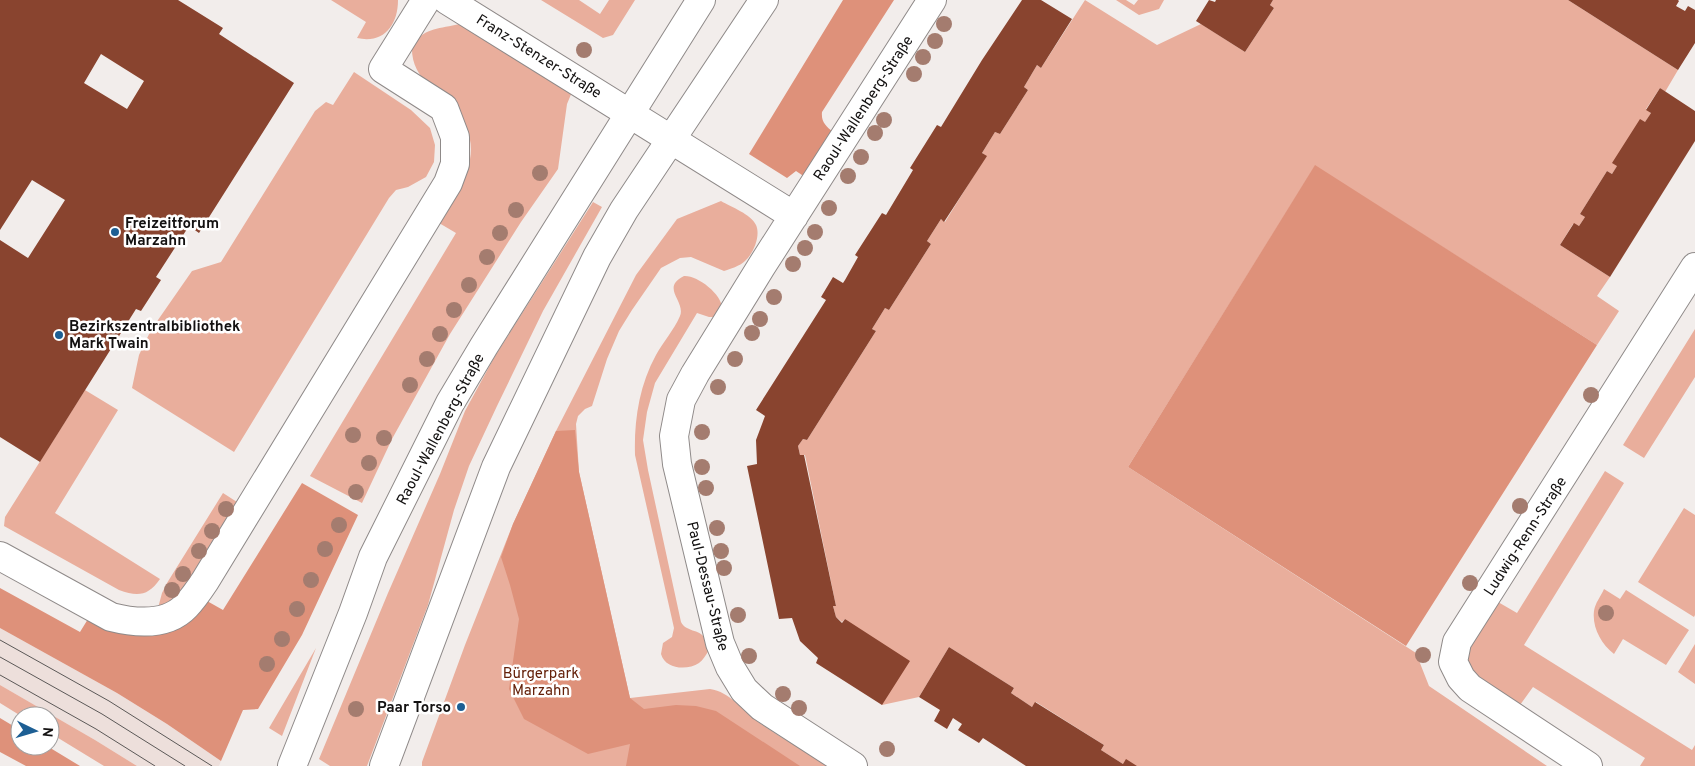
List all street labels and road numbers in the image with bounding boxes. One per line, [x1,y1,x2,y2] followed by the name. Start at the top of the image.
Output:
[472,11,604,104] street label: Franz-Stenzer-Straße
[810,33,918,185] street label: Raoul-Wallenberg-Straße
[393,350,489,509] street label: Raoul-Wallenberg-Straße
[1481,474,1572,600] street label: Ludwig-Renn-Straße
[681,520,732,653] street label: Paul-Dessau-Straße

